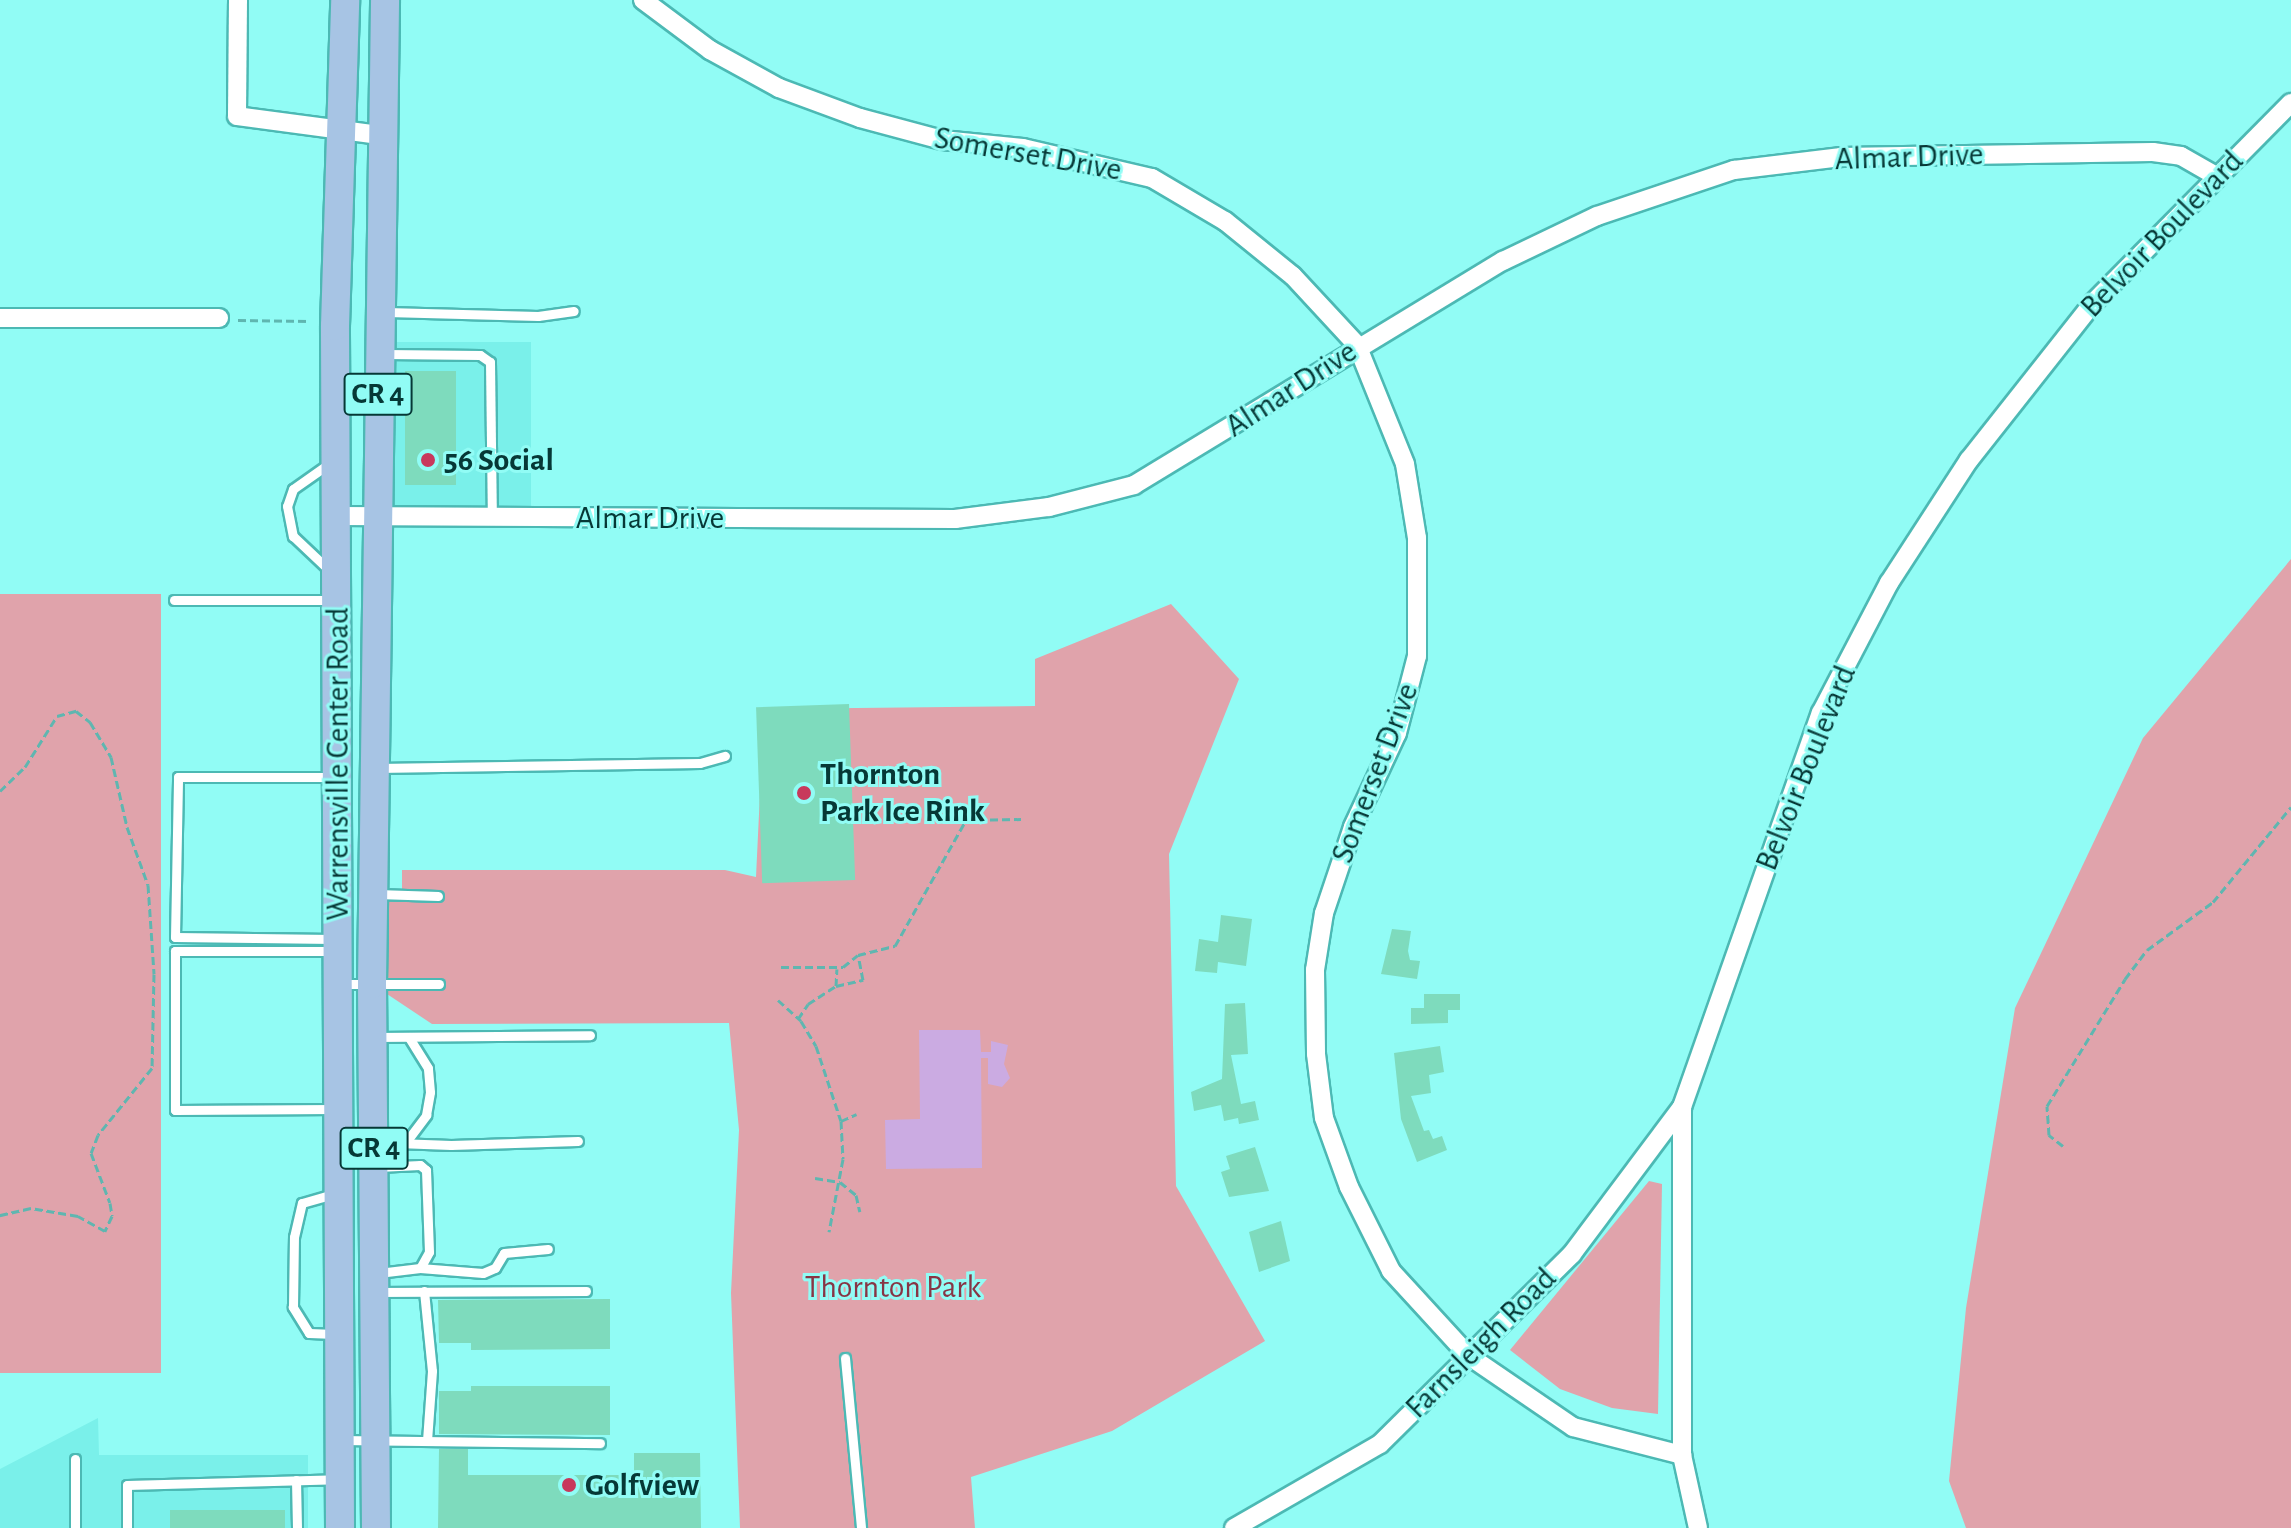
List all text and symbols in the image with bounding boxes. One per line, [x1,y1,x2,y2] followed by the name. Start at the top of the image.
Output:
[932,119,1124,189] street label: Somerset Drive
[1834,135,1984,179] street label: Almar Drive
[2073,142,2251,326] street label: Belvoir Boulevard
[1218,332,1364,446] street label: Almar Drive
[342,368,414,420] road number: CR 4
[444,441,554,479] place label: 56 Social
[419,451,437,469] marker: 56 Social
[576,499,724,537] street label: Almar Drive
[319,607,357,921] street label: Warrensville Center Road
[1747,660,1865,876] street label: Belvoir Boulevard
[1323,678,1427,868] street label: Somerset Drive
[820,756,985,831] place label: Thornton Park Ice Rink
[795,784,813,802] marker: Thornton Park Ice Rink
[338,1122,410,1174] road number: CR 4
[1398,1260,1564,1426] street label: Farnsleigh Road
[805,1268,981,1306] park label: Thornton Park
[585,1466,699,1504] place label: Golfview
[560,1476,578,1494] marker: Golfview

